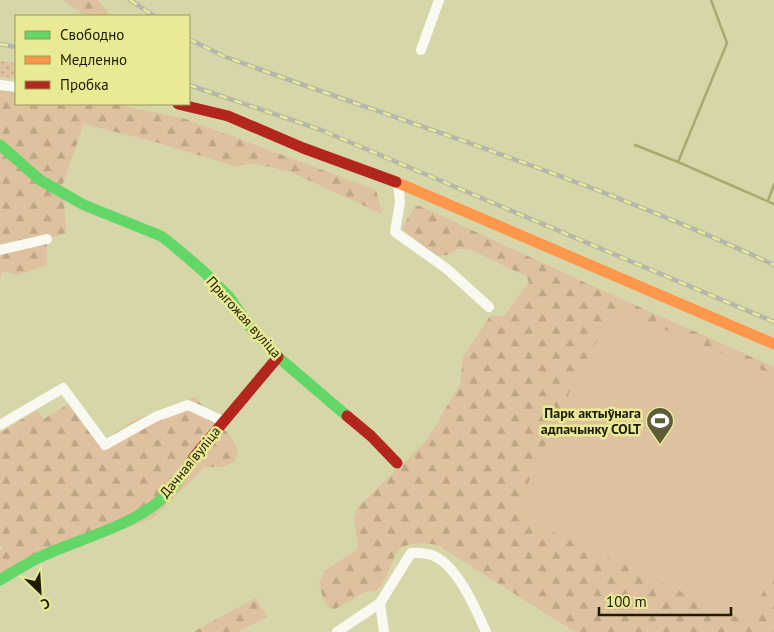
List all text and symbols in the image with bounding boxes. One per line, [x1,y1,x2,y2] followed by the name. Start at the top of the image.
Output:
[15,15,190,105] legend
[60,25,124,44] text: Свободно
[60,50,127,69] text: Медленно
[60,75,109,94] text: Пробка
[203,272,285,362] street label: Прыгожая вуліца
[541,404,641,438] place label: Парк актыўнага адпачынку COLT
[645,406,675,445] sports icon: Парк актыўнага адпачынку COLT
[156,423,224,501] street label: Дачная вуліца
[15,567,65,617] north arrow
[599,584,732,616] scale bar
[606,592,647,611] text: 100 m
[38,594,53,614] text: С

